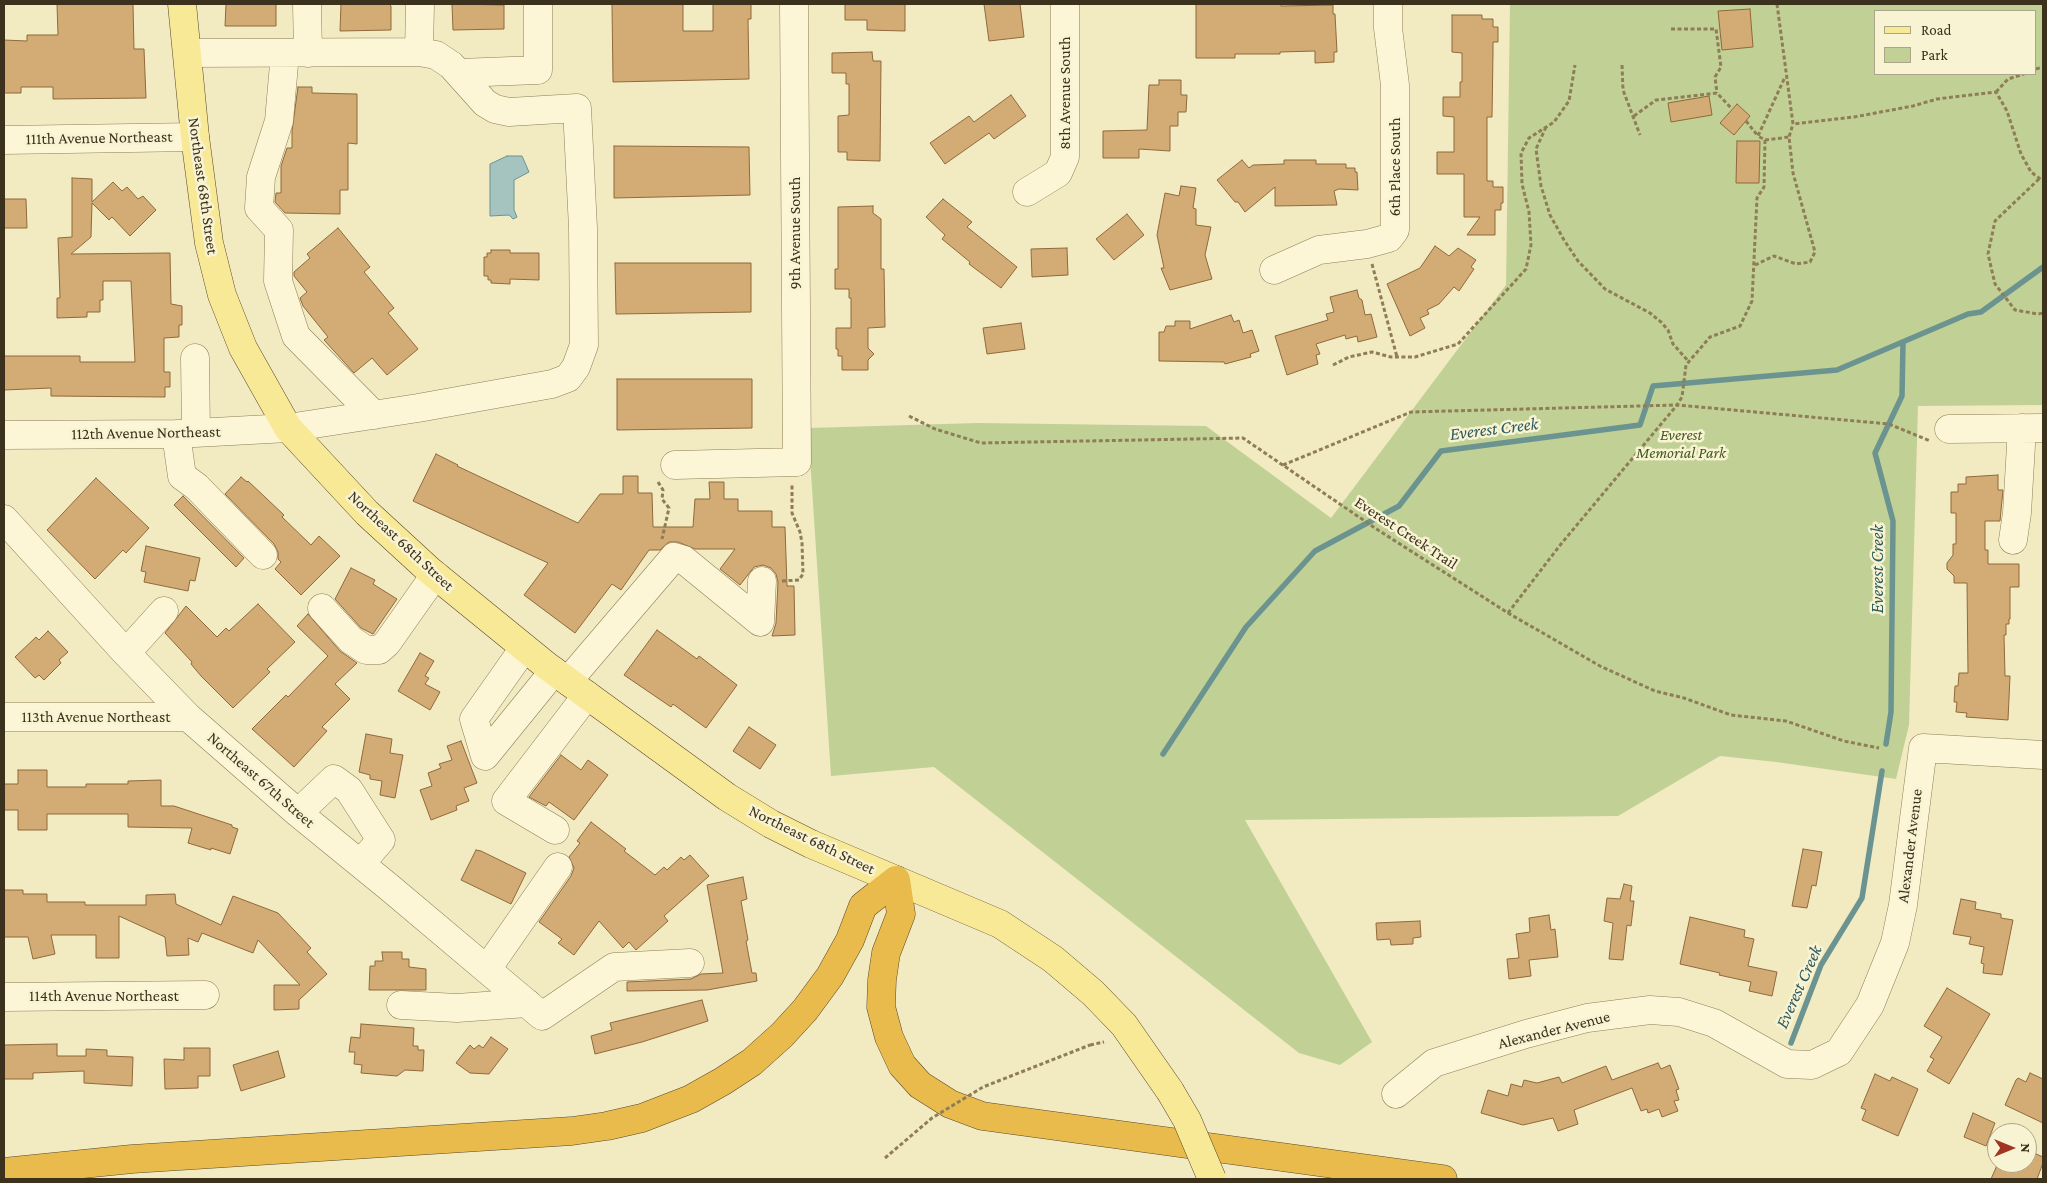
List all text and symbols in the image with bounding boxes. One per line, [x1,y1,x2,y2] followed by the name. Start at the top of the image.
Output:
[1874,10,2037,75] legend
[1921,22,1951,38] text: Road
[1055,36,1075,150] street label: 8th Avenue South
[1921,47,1948,63] text: Park
[184,116,222,256] street label: Northeast 68th Street
[1385,118,1405,216] street label: 6th Place South
[25,127,173,149] street label: 111th Avenue Northeast
[785,177,805,289] street label: 9th Avenue South
[1449,413,1539,445] water label: Everest Creek
[71,422,221,444] street label: 112th Avenue Northeast
[1636,425,1726,463] park label: Everest Memorial Park
[344,487,458,595] street label: Northeast 68th Street
[1351,493,1461,573] street label: Everest Creek Trail
[1866,525,1888,613] water label: Everest Creek
[21,707,171,727] street label: 113th Avenue Northeast
[203,728,319,832] street label: Northeast 67th Street
[1893,788,1927,904] street label: Alexander Avenue
[746,801,878,879] street label: Northeast 68th Street
[1771,942,1827,1032] water label: Everest Creek
[29,986,179,1006] street label: 114th Avenue Northeast
[1496,1007,1612,1053] street label: Alexander Avenue
[1987,1123,2037,1173] north arrow
[2018,1143,2034,1153] text: N

